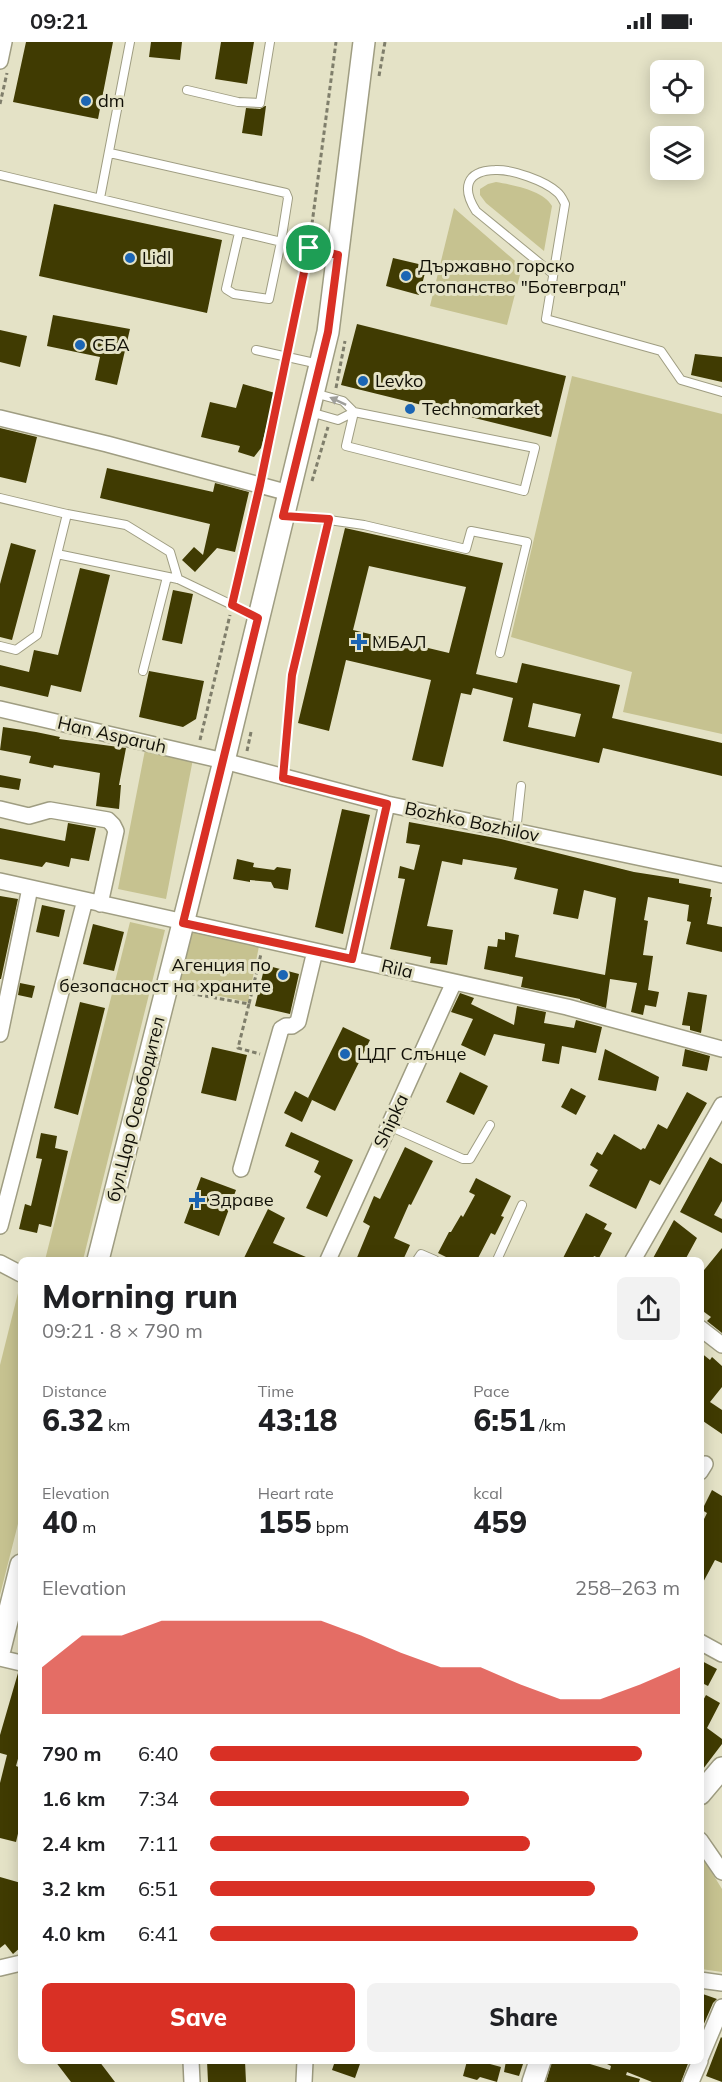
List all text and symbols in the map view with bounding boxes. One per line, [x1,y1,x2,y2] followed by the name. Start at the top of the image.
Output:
[30,7,88,35] text: 09:21
[650,60,704,180] map controls
[650,60,704,114] button: locate
[98,89,125,112] place label: dm
[79,94,93,108] marker: dm
[650,126,704,180] button: layers
[283,222,334,273] pin
[292,231,325,264] icon: arrive
[142,246,171,269] place label: Lidl
[123,251,137,265] marker: Lidl
[418,254,626,298] place label: Държавно горско стопанство "Ботевград"
[399,269,413,283] marker: Държавно горско стопанство "Ботевград"
[92,333,130,356] place label: СБА
[73,338,87,352] marker: СБА
[375,369,423,392] place label: Levko
[356,374,370,388] marker: Levko
[329,396,347,406] one-way arrow
[422,397,540,420] place label: Technomarket
[403,402,417,416] marker: Technomarket
[372,630,427,653] place label: МБАЛ
[350,633,368,651] marker: МБАЛ
[55,711,169,758] street label: Han Asparuh
[403,796,542,847] street label: Bozhko Bozhilov
[59,953,271,997] place label: Агенция по безопасност на храните
[379,954,415,983] street label: Rila
[276,968,290,982] marker: Агенция по безопасност на храните
[101,1014,170,1204] street label: бул.Цар Освободител
[357,1042,467,1065] place label: ЦДГ Слънце
[338,1047,352,1061] marker: ЦДГ Слънце
[368,1090,413,1151] street label: Shipka
[209,1188,274,1211] place label: Здраве
[190,1193,204,1207] marker: Здраве
[42,1275,238,1316] text: Morning run
[617,1277,680,1340] button: share
[42,1318,203,1343] text: 09:21 · 8 × 790 m
[42,1381,107,1401] text: Distance
[258,1381,294,1401] text: Time
[473,1381,509,1401] text: Pace
[42,1401,104,1439] text: 6.32
[258,1401,337,1439] text: 43:18
[473,1401,535,1439] text: 6:51
[104,1415,130,1435] text: km
[535,1415,566,1435] text: /km
[42,1483,110,1503] text: Elevation
[258,1483,334,1503] text: Heart rate
[473,1483,503,1503] text: kcal
[42,1503,78,1541] text: 40
[258,1503,312,1541] text: 155
[473,1503,527,1541] text: 459
[78,1517,96,1537] text: m
[312,1517,349,1537] text: bpm
[42,1575,127,1600] text: Elevation
[575,1575,680,1600] text: 258–263 m
[42,1741,101,1766] text: 790 m
[138,1741,179,1766] text: 6:40
[42,1786,105,1811] text: 1.6 km
[138,1786,179,1811] text: 7:34
[42,1831,105,1856] text: 2.4 km
[138,1831,179,1856] text: 7:11
[42,1876,105,1901] text: 3.2 km
[138,1876,179,1901] text: 6:51
[42,1921,105,1946] text: 4.0 km
[138,1921,179,1946] text: 6:41
[42,1983,355,2052] button: Save
[367,1983,680,2052] button: Share

